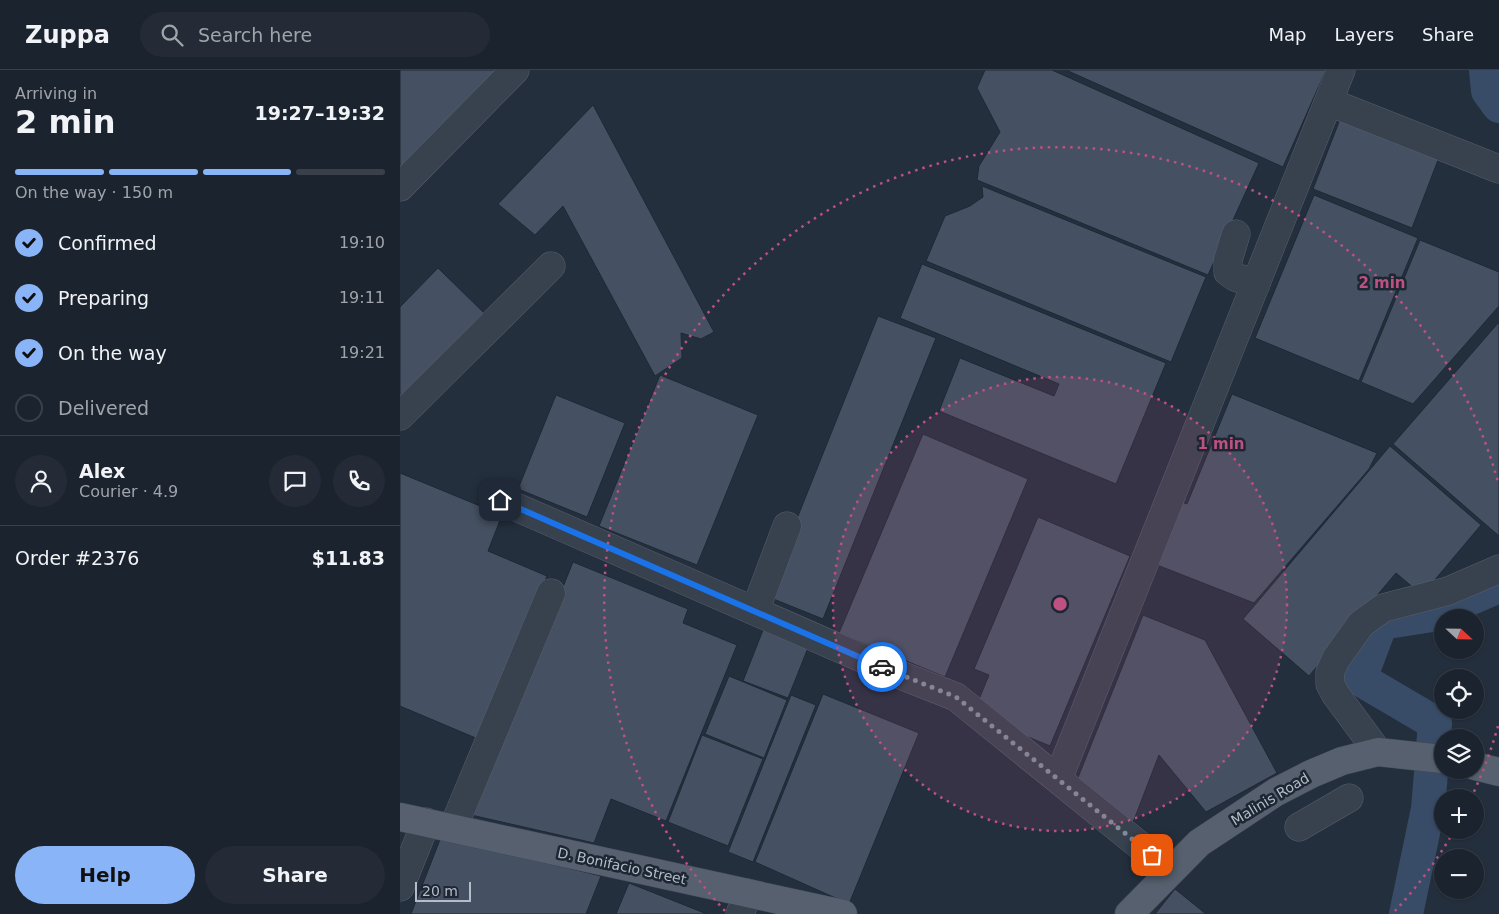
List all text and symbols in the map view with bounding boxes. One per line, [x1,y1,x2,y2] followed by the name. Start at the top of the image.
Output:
[140,12,490,57] search box
[25,21,110,49] text: Zuppa
[158,21,186,49] icon: search
[198,24,312,46] text: Search here
[1268,24,1306,45] text: Map
[1334,24,1394,45] text: Layers
[1422,24,1474,45] text: Share
[15,84,97,103] text: Arriving in
[255,102,385,124] text: 19:27–19:32
[15,103,116,141] text: 2 min
[15,183,173,202] text: On the way · 150 m
[15,229,43,257] icon: check
[58,232,157,254] text: Confirmed
[339,233,385,252] text: 19:10
[1358,274,1406,292] text: 2 min
[15,284,43,312] icon: check
[58,287,149,309] text: Preparing
[339,288,385,307] text: 19:11
[15,339,43,367] icon: check
[58,342,167,364] text: On the way
[339,343,385,362] text: 19:21
[58,397,149,419] text: Delivered
[1197,435,1245,453] text: 1 min
[15,455,67,507] button: person
[269,455,321,507] button: chat
[333,455,385,507] button: phone
[79,460,125,482] text: Alex
[479,479,521,521] pin
[79,482,178,501] text: Courier · 4.9
[486,486,514,514] icon: home
[15,547,139,569] text: Order #2376
[312,547,385,569] text: $11.83
[1051,595,1069,613] centre of rings
[1434,609,1484,659] north arrow
[1434,609,1484,899] map controls
[857,642,907,692] courier
[868,653,896,681] icon: car
[1434,669,1484,719] button: locate
[1434,729,1484,779] button: layers
[1228,769,1312,829] street label: Malinis Road
[1434,789,1484,839] button: +
[1131,834,1173,876] pin
[1138,841,1166,869] icon: bag
[556,845,688,888] street label: D. Bonifacio Street
[15,846,195,904] button: Help
[205,846,385,904] button: Share
[1434,849,1484,899] button: −
[415,879,471,902] scale bar
[422,883,458,899] text: 20 m

